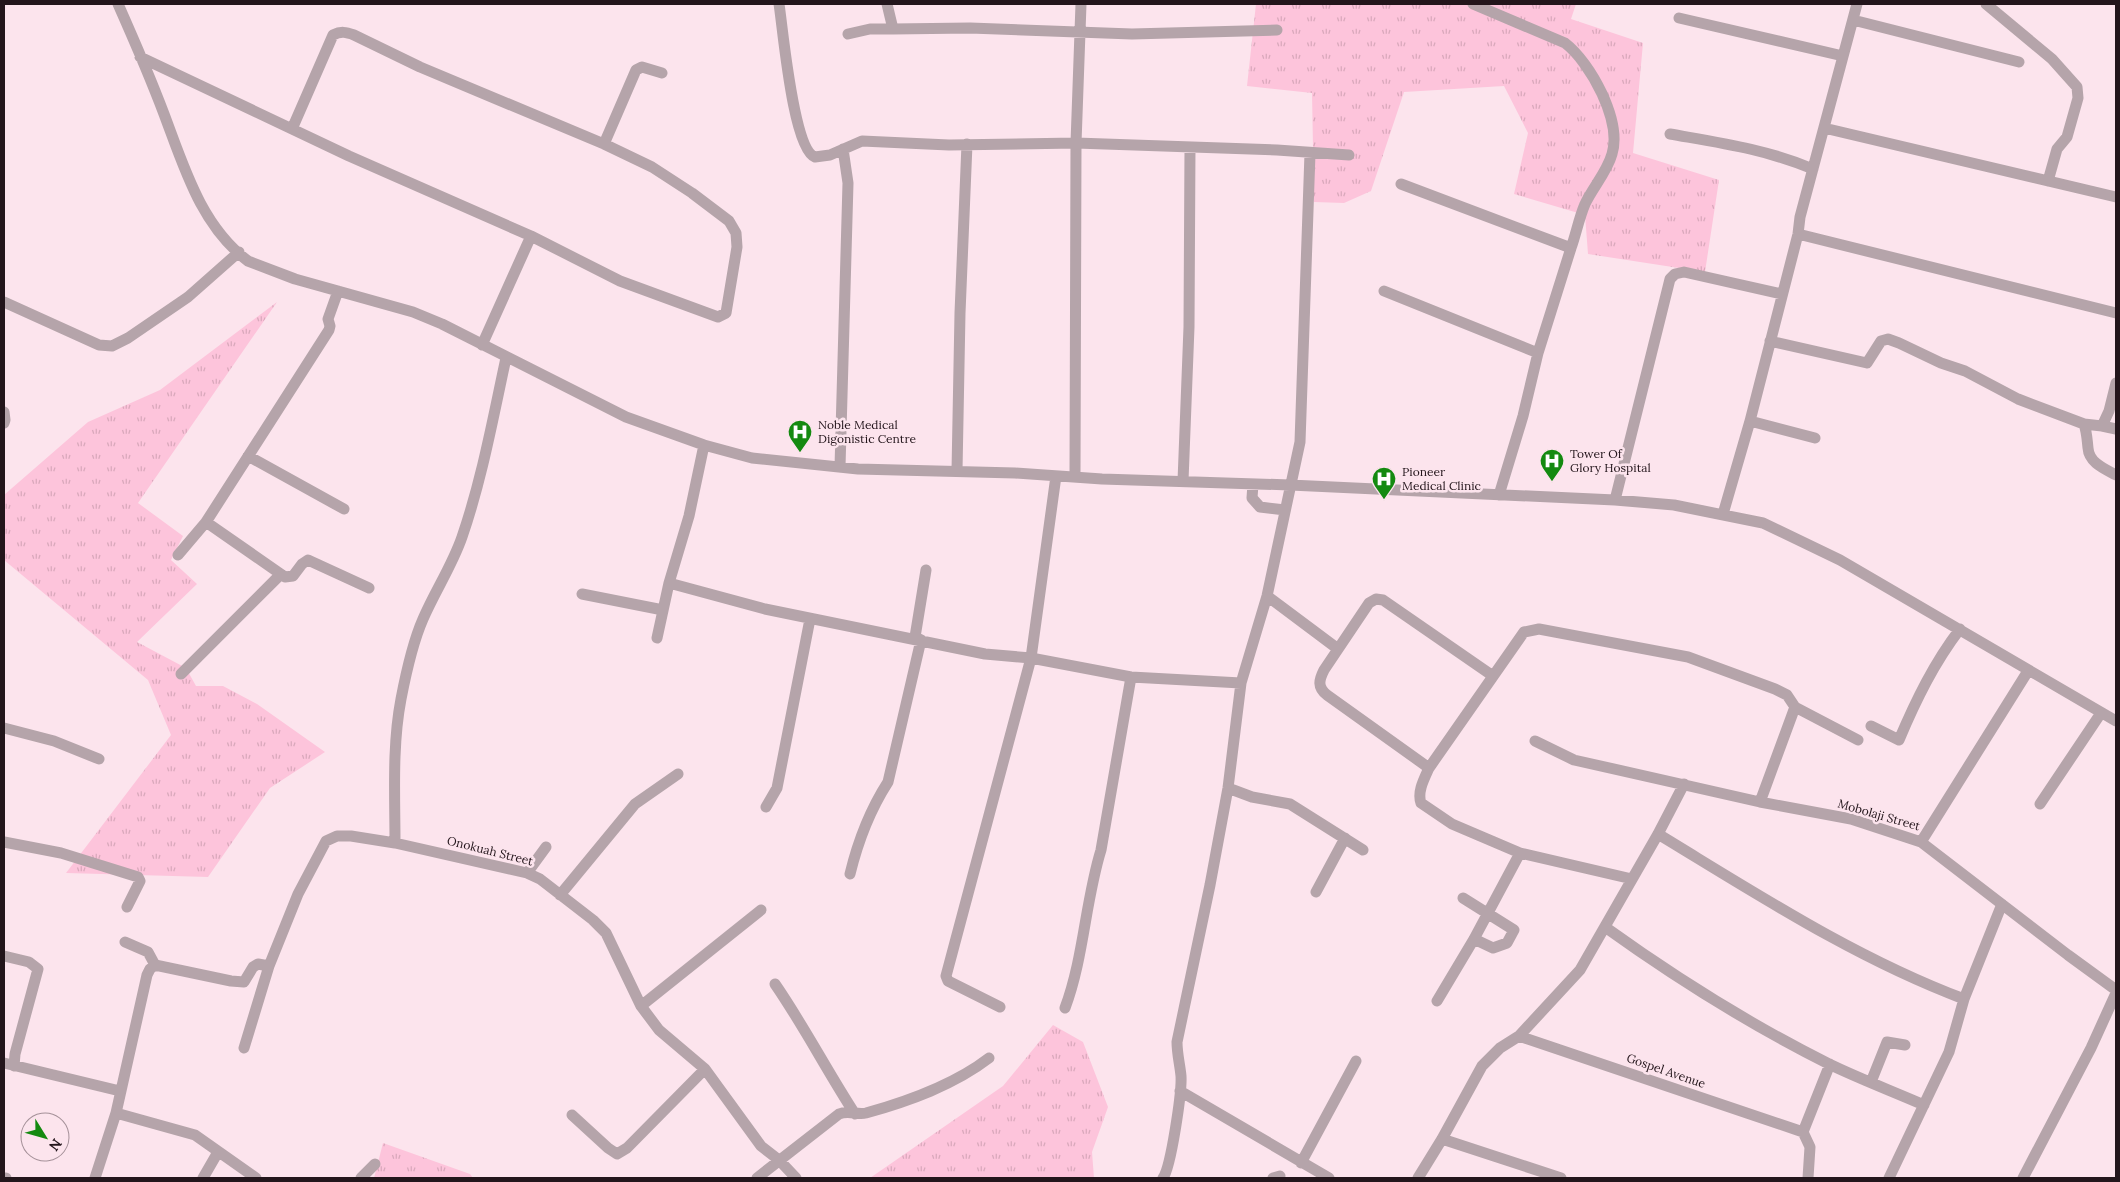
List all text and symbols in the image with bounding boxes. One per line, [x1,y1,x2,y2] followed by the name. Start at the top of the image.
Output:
[818,417,917,446] place label: Noble Medical Digonistic Centre
[787,419,813,453] hospital icon: Noble Medical Digonistic Centre
[1570,446,1651,475] place label: Tower Of Glory Hospital
[1539,448,1565,482] hospital icon: Tower Of Glory Hospital
[1402,464,1481,493] place label: Pioneer Medical Clinic
[1371,466,1397,500] hospital icon: Pioneer Medical Clinic
[1836,796,1922,834] street label: Mobolaji Street
[446,833,535,869] street label: Onokuah Street
[1625,1050,1708,1091] street label: Gospel Avenue
[20,1112,70,1162] north arrow
[45,1135,66,1155] text: N

